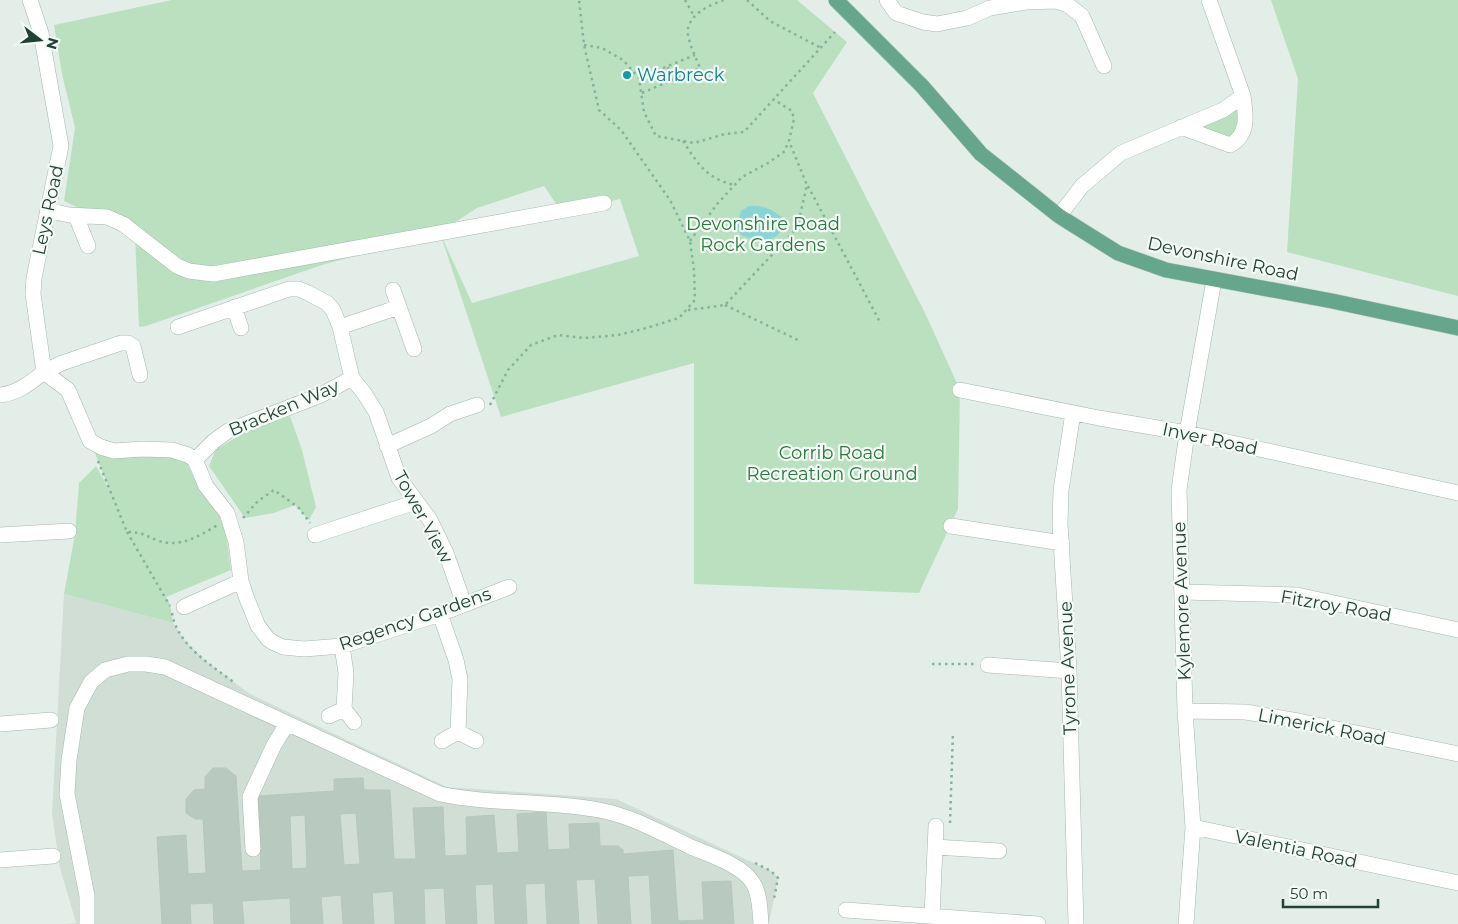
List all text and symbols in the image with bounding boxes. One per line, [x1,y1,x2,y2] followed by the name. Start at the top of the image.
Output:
[15,15,65,65] north arrow
[42,36,63,52] text: N
[637,64,725,86] place label: Warbreck
[621,69,633,81] marker: Warbreck
[28,163,68,257] street label: Leys Road
[686,213,840,256] park label: Devonshire Road Rock Gardens
[1145,232,1301,286] street label: Devonshire Road
[225,375,343,441] street label: Bracken Way
[1160,418,1260,460] street label: Inver Road
[746,442,918,485] park label: Corrib Road Recreation Ground
[389,467,458,567] street label: Tower View
[1168,521,1196,681] street label: Kylemore Avenue
[336,583,494,655] street label: Regency Gardens
[1279,585,1393,627] street label: Fitzroy Road
[1055,601,1081,735] street label: Tyrone Avenue
[1256,704,1388,750] street label: Limerick Road
[1233,825,1359,873] street label: Valentia Road
[1283,876,1378,908] scale bar
[1290,884,1328,903] text: 50 m

